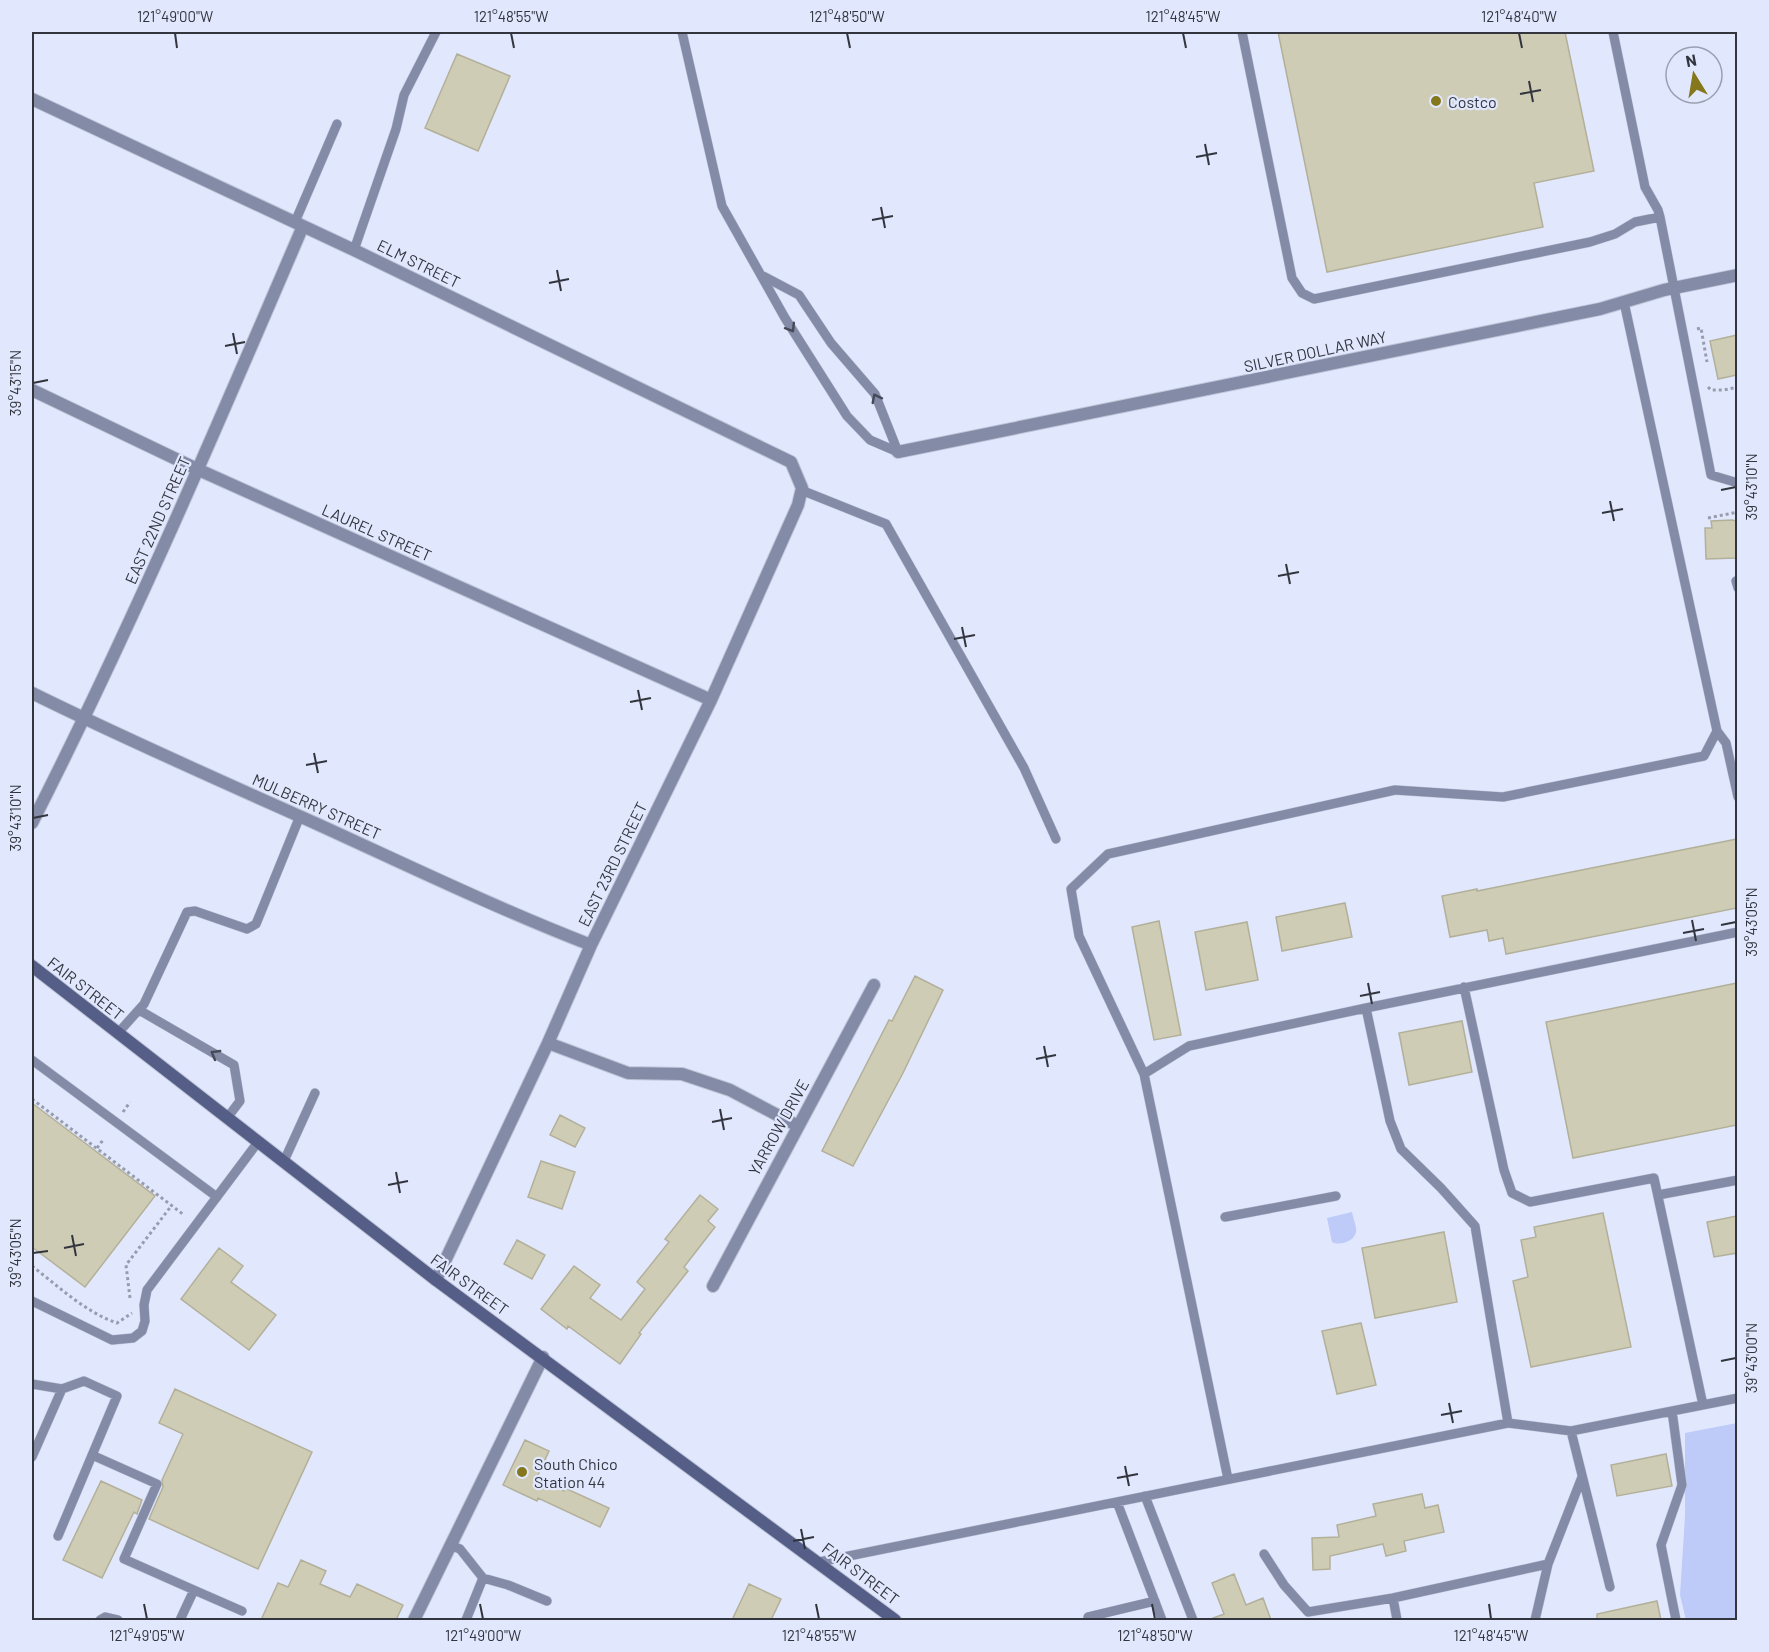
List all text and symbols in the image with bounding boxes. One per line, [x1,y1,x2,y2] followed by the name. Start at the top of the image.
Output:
[137,7,213,25] text: 121°49'00"W
[474,7,548,25] text: 121°48'55"W
[809,7,885,25] text: 121°48'50"W
[1145,7,1221,25] text: 121°48'45"W
[1481,7,1557,25] text: 121°48'40"W
[1664,45,1724,105] north arrow
[1684,49,1698,70] text: N
[1448,92,1497,111] place label: Costco
[1429,94,1443,108] marker: Costco
[374,235,464,291] street label: ELM STREET
[784,321,795,332] one-way arrow
[1242,327,1388,375] street label: SILVER DOLLAR WAY
[6,350,24,416] text: 39°43'15"N
[871,394,883,405] one-way arrow
[120,453,194,587] street label: EAST 22ND STREET
[1742,453,1760,521] text: 39°43'10"N
[319,499,435,565] street label: LAUREL STREET
[250,769,384,843] street label: MULBERRY STREET
[6,784,24,852] text: 39°43'10"N
[574,799,650,929] street label: EAST 23RD STREET
[1742,887,1760,957] text: 39°43'05"N
[44,952,128,1024] street label: FAIR STREET
[211,1050,221,1061] one-way arrow
[744,1076,812,1178] street label: YARROW DRIVE
[6,1218,24,1288] text: 39°43'05"N
[427,1249,513,1319] street label: FAIR STREET
[1742,1323,1760,1393] text: 39°43'00"N
[534,1454,618,1491] place label: South Chico Station 44
[515,1465,529,1479] marker: South Chico Station 44
[819,1538,903,1608] street label: FAIR STREET
[109,1626,185,1644] text: 121°49'05"W
[445,1626,521,1644] text: 121°49'00"W
[782,1626,856,1644] text: 121°48'55"W
[1117,1626,1193,1644] text: 121°48'50"W
[1453,1626,1529,1644] text: 121°48'45"W

